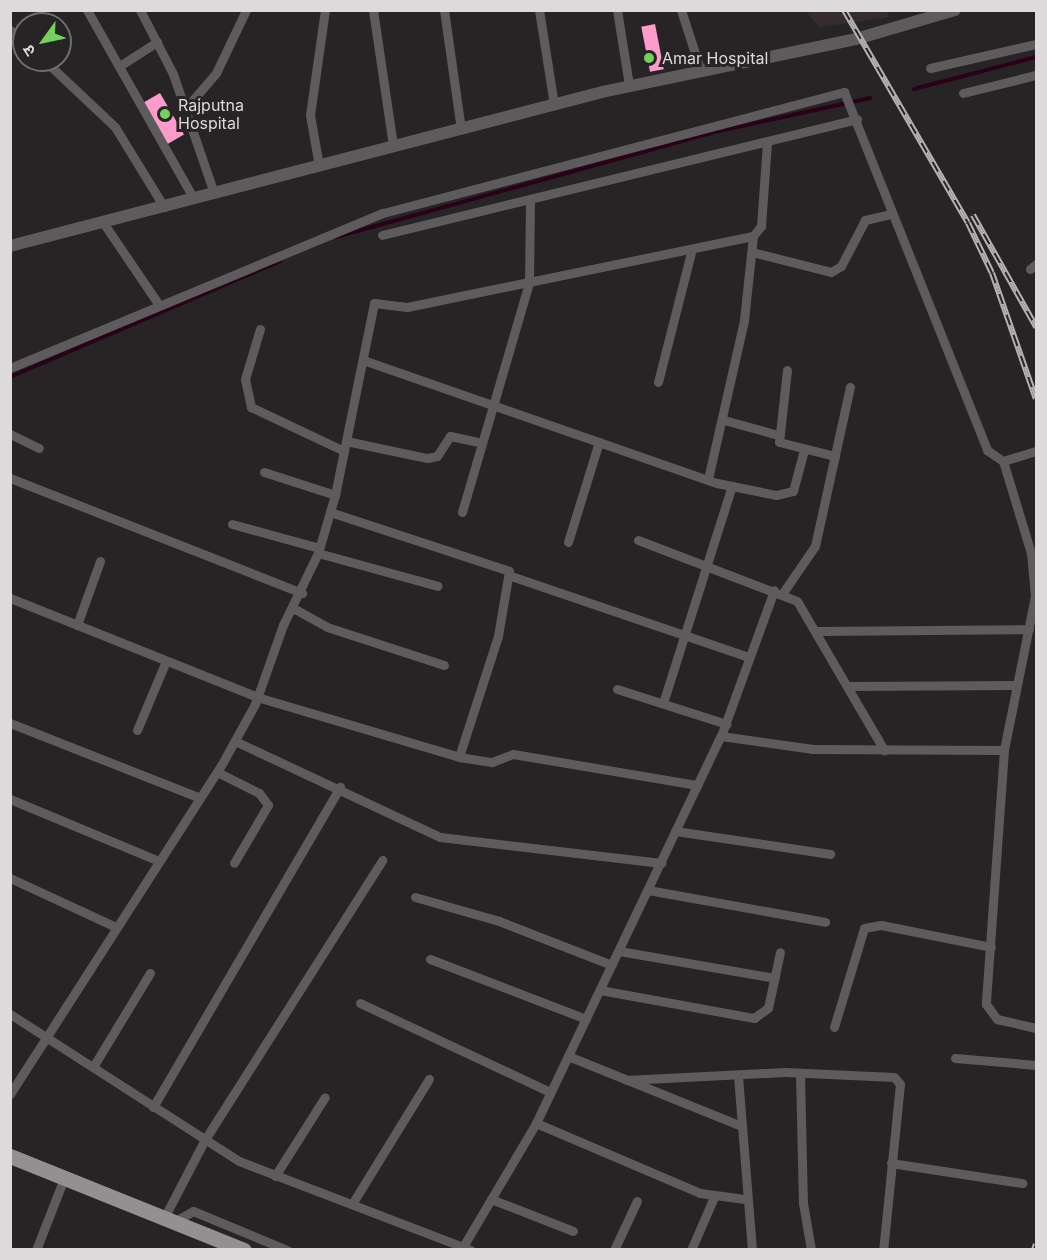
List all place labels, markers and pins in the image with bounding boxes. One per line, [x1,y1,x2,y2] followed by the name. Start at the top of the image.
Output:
[662,48,768,68] place label: Amar Hospital
[640,49,658,67] marker: Amar Hospital
[178,95,244,133] place label: Rajputna Hospital
[156,105,174,123] marker: Rajputna Hospital

